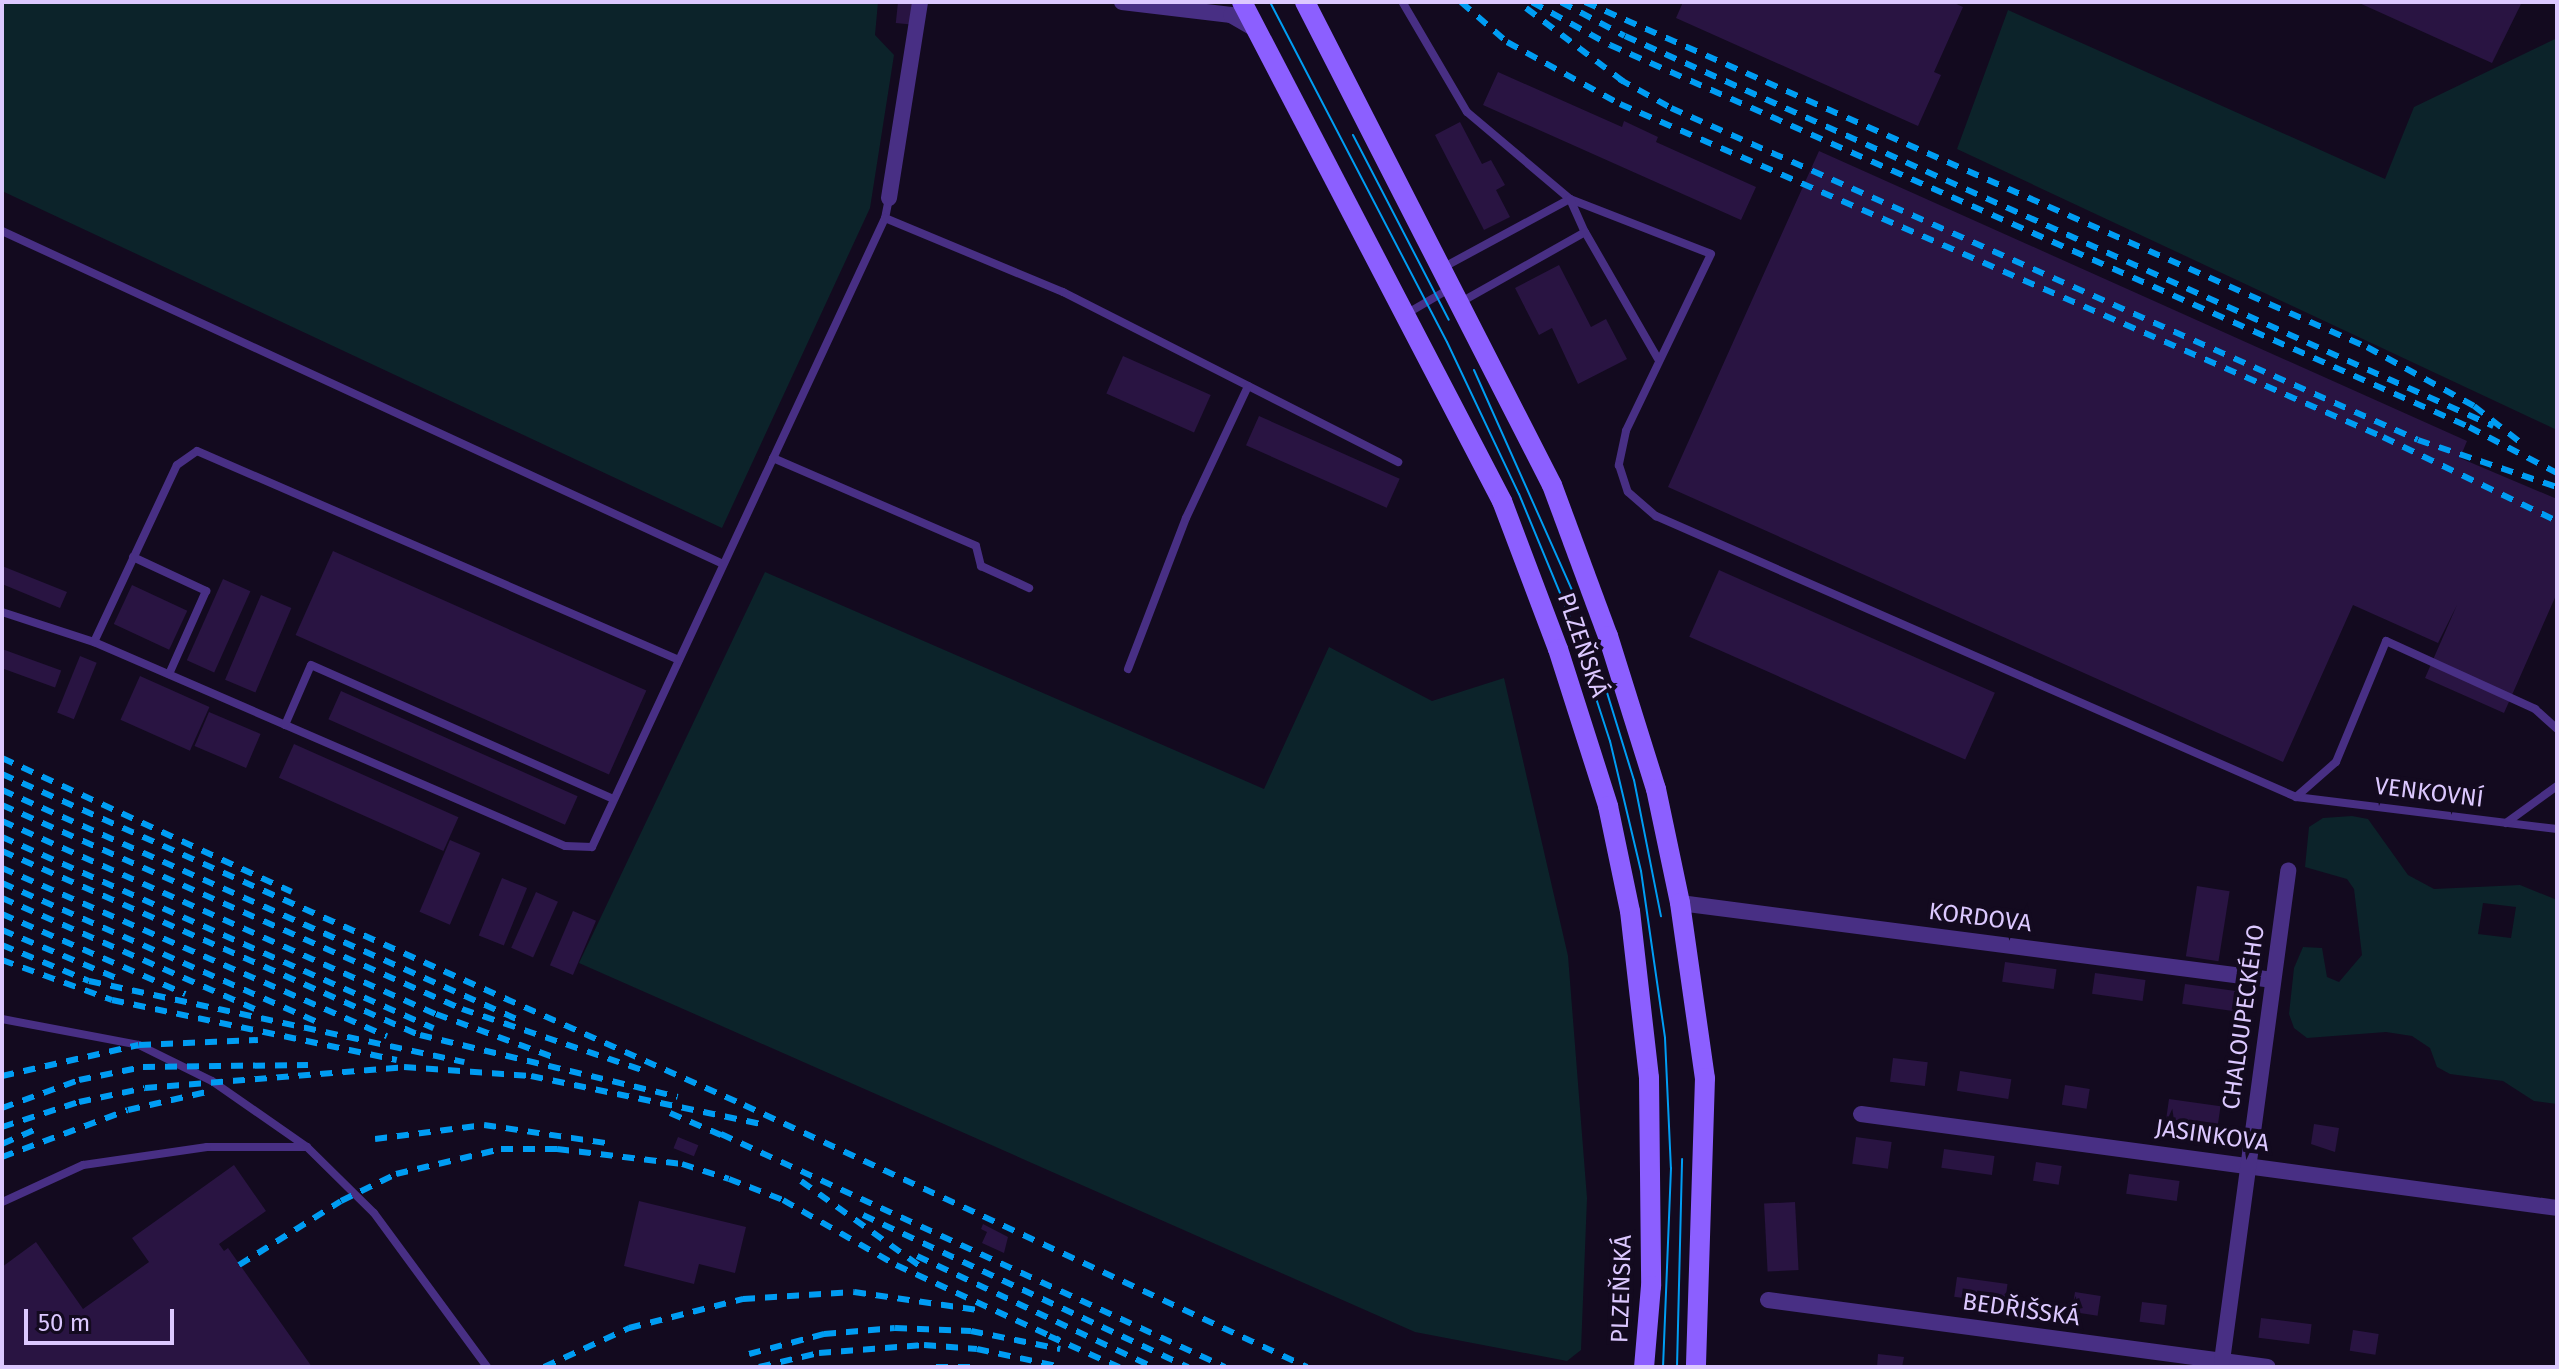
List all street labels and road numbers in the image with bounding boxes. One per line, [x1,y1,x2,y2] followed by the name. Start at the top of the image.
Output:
[1551,589,1613,701] street label: PLZEŇSKÁ
[2373,772,2485,814] street label: VENKOVNÍ
[1927,897,2033,939] street label: KORDOVA
[2217,923,2271,1111] street label: CHALOUPECKÉHO
[2153,1114,2271,1158] street label: JASINKOVA
[1606,1234,1638,1344] street label: PLZEŇSKÁ
[1960,1288,2082,1332] street label: BEDŘIŠSKÁ

